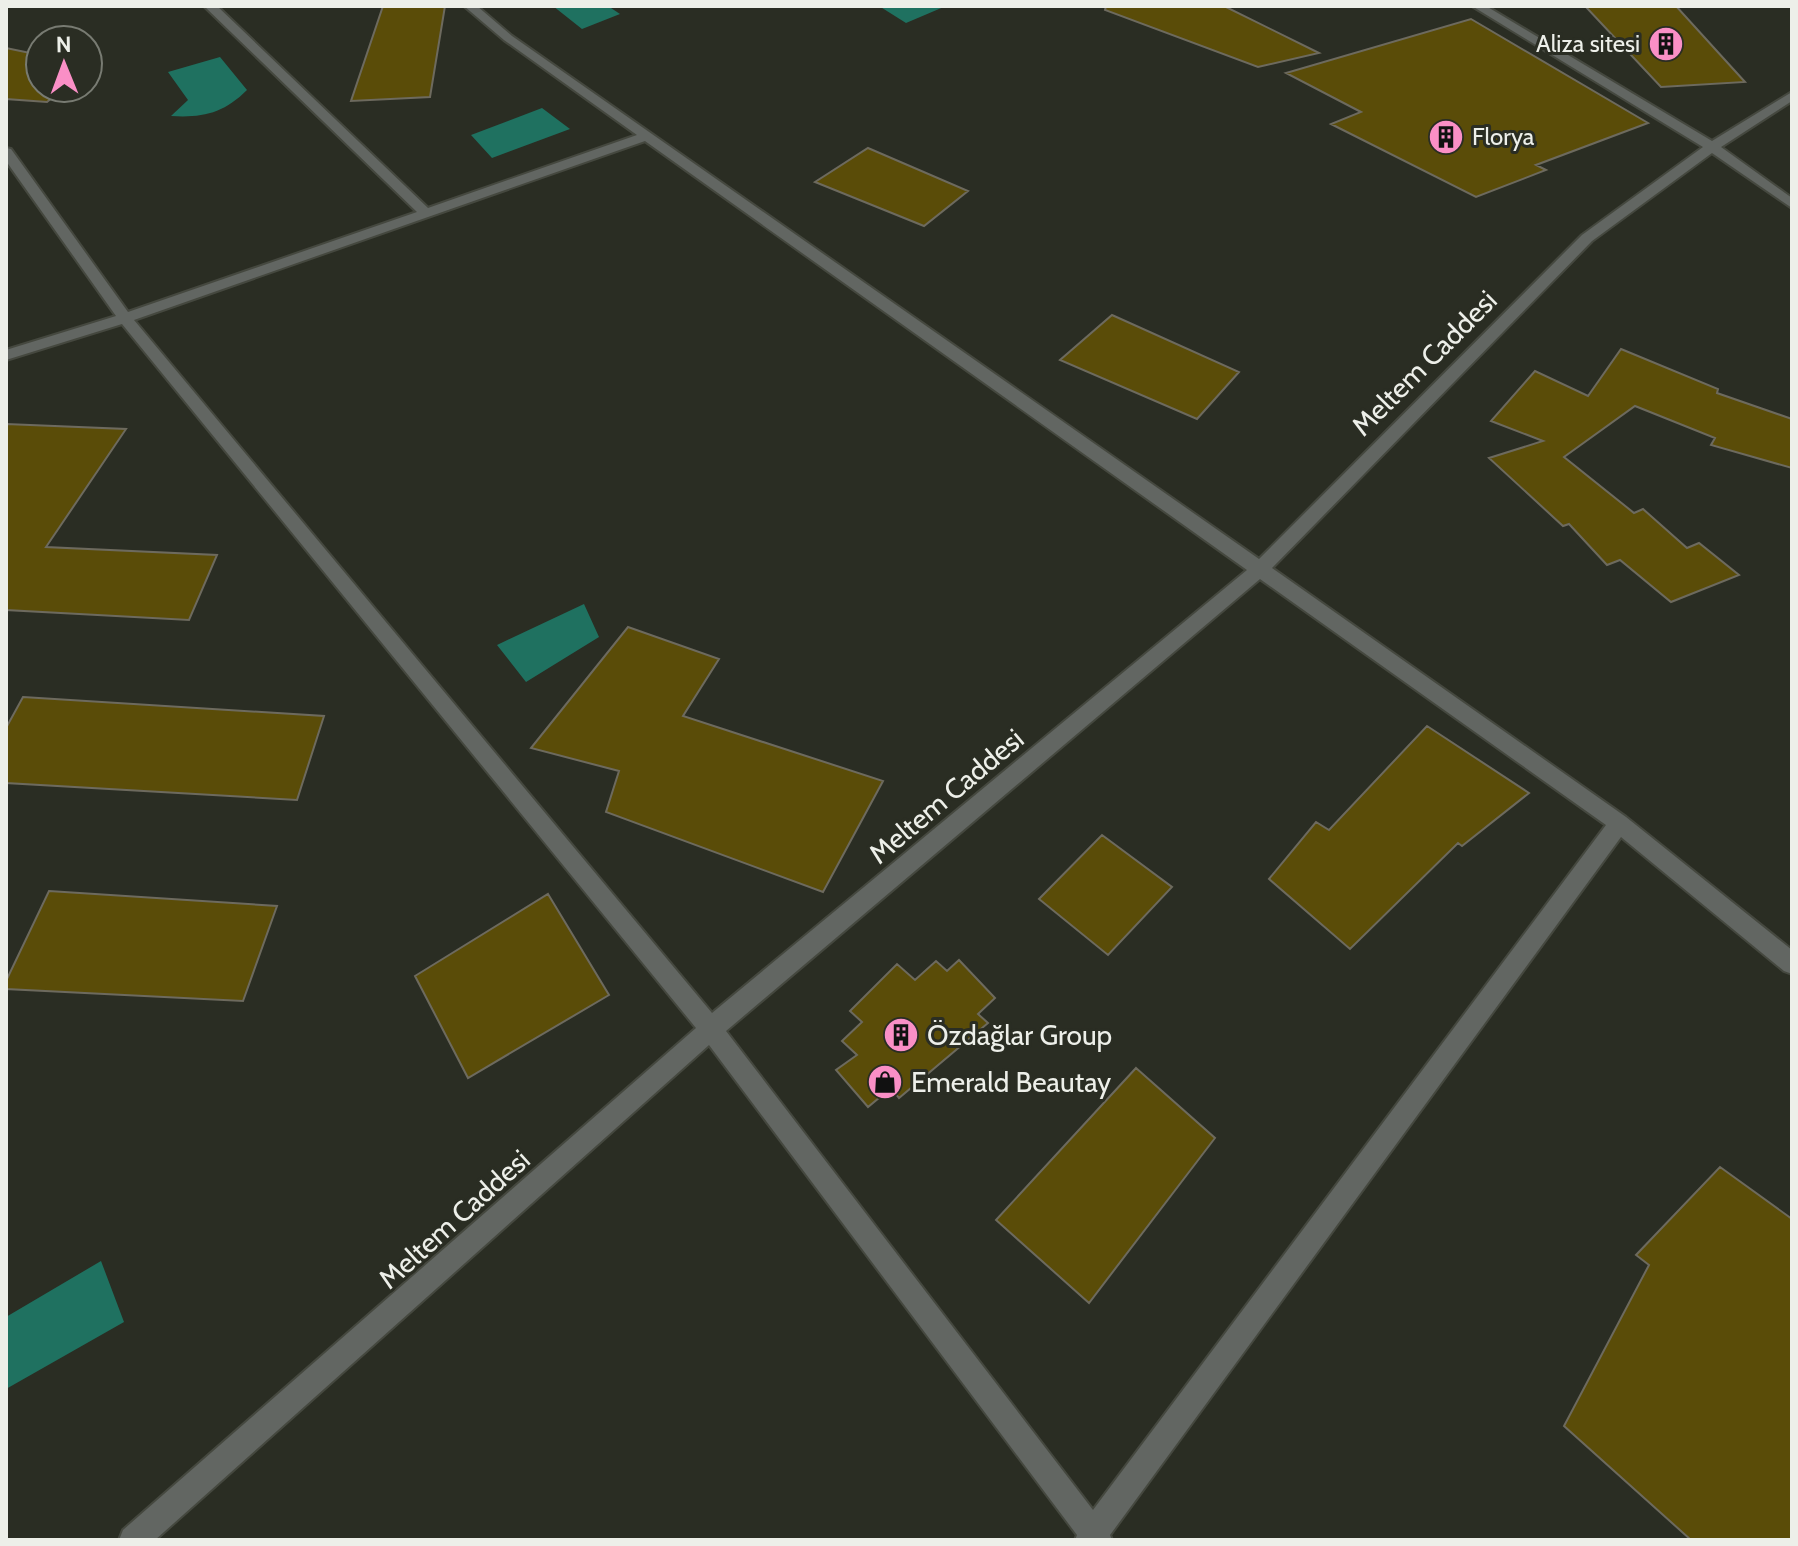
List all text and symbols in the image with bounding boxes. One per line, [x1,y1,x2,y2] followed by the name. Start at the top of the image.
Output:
[24,24,104,104] north arrow
[1647,25,1685,63] building icon: Aliza sitesi
[1536,29,1640,58] place label: Aliza sitesi
[56,31,72,58] text: N
[1427,118,1465,156] building icon: Florya
[1472,122,1535,151] place label: Florya
[1344,283,1504,443] street label: Meltem Caddesi
[862,721,1030,871] street label: Meltem Caddesi
[882,1016,920,1054] building icon: Özdağlar Group
[927,1018,1112,1052] place label: Özdağlar Group
[866,1063,904,1101] shop icon: Emerald Beautay
[911,1065,1111,1099] place label: Emerald Beautay
[372,1142,536,1296] street label: Meltem Caddesi

